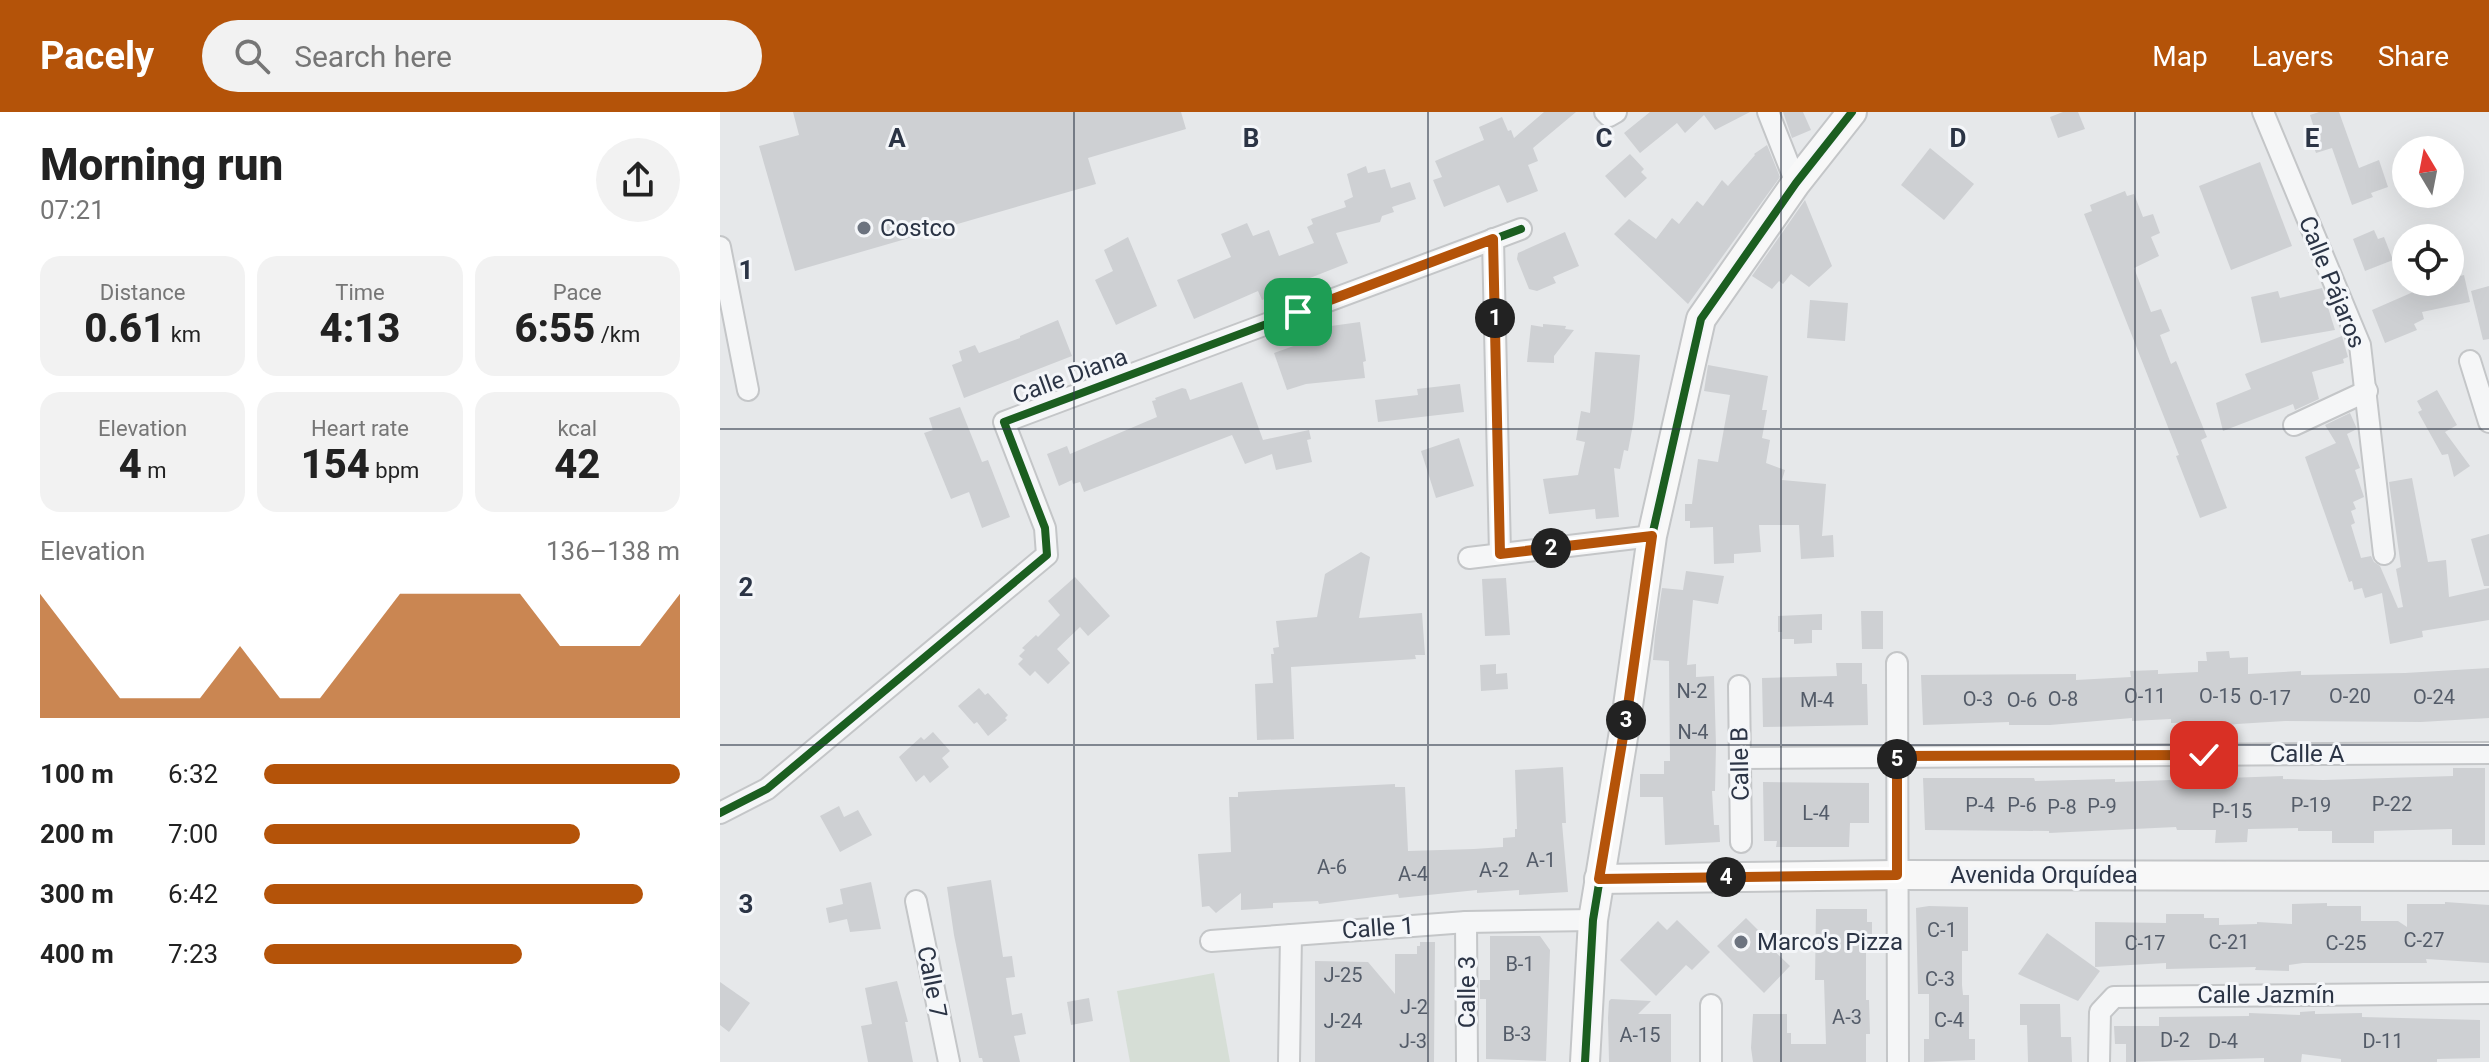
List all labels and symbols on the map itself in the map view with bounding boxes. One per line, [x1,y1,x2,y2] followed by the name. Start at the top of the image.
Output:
[888,123,906,153] text: A
[1243,123,1259,153] text: B
[1595,123,1613,153] text: C
[1950,123,1966,153] text: D
[2305,123,2320,153] text: E
[2392,136,2464,208] north arrow
[2293,212,2371,352] street label: Calle Pájaros
[880,214,956,242] place label: Costco
[855,219,873,237] marker: Costco
[739,255,753,285] text: 1
[1264,278,1332,346] pin
[1475,298,1515,338] pin: 1
[1009,342,1131,410] street label: Calle Diana
[1531,528,1571,568] pin: 2
[739,572,753,602] text: 2
[1676,679,1708,703] house number: N-2
[2124,684,2166,708] house number: O-11
[2199,684,2241,708] house number: O-15
[2329,684,2371,708] house number: O-20
[2413,685,2455,709] house number: O-24
[2249,686,2291,710] house number: O-17
[1963,687,1993,711] house number: O-3
[2048,687,2078,711] house number: O-8
[1800,688,1834,712] house number: M-4
[2007,688,2037,712] house number: O-6
[1606,700,1646,740] pin: 3
[1677,720,1709,744] house number: N-4
[2170,721,2238,789] pin
[1725,727,1755,801] street label: Calle B
[1877,739,1917,779] pin: 5
[2270,740,2345,768] street label: Calle A
[2372,792,2412,816] house number: P-22
[1965,793,1995,817] house number: P-4
[2007,793,2037,817] house number: P-6
[2291,793,2331,817] house number: P-19
[2087,794,2117,818] house number: P-9
[2047,795,2077,819] house number: P-8
[2212,799,2252,823] house number: P-15
[1802,801,1830,825] house number: L-4
[1526,848,1556,872] house number: A-1
[1317,855,1347,879] house number: A-6
[1706,857,1746,897] pin: 4
[1479,858,1509,882] house number: A-2
[1950,861,2138,889] street label: Avenida Orquídea
[1398,862,1428,886] house number: A-4
[739,889,753,919] text: 3
[1341,912,1415,944] street label: Calle 1
[1927,918,1957,942] house number: C-1
[1757,928,1903,956] place label: Marco's Pizza
[2403,928,2445,952] house number: C-27
[2208,930,2250,954] house number: C-21
[2124,931,2166,955] house number: C-17
[2325,931,2367,955] house number: C-25
[1732,933,1750,951] marker: Marco's Pizza
[911,944,953,1020] street label: Calle 7
[1505,952,1535,976] house number: B-1
[1453,956,1481,1028] street label: Calle 3
[1323,963,1363,987] house number: J-25
[1925,967,1955,991] house number: C-3
[2197,981,2335,1009] street label: Calle Jazmín
[1400,995,1428,1019] house number: J-2
[1832,1005,1862,1029] house number: A-3
[1934,1008,1964,1032] house number: C-4
[1323,1009,1363,1033] house number: J-24
[1502,1022,1532,1046] house number: B-3
[1619,1023,1661,1047] house number: A-15
[2160,1028,2190,1052] house number: D-2
[1399,1029,1427,1053] house number: J-3
[2208,1029,2238,1053] house number: D-4
[2362,1029,2404,1053] house number: D-11

